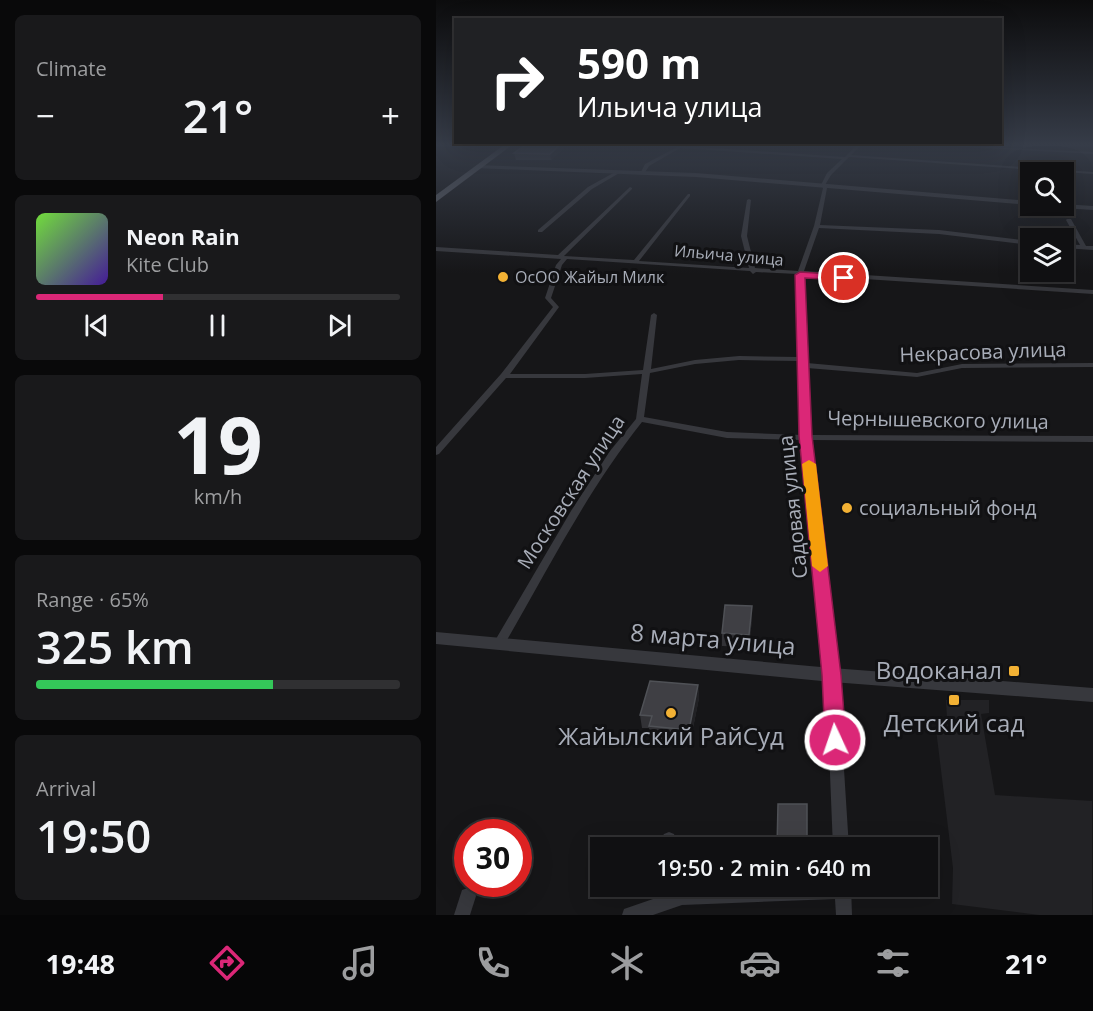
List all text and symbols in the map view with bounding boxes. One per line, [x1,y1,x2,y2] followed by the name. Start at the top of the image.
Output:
[577,34,701,91] text: 590 m
[478,42,556,120] icon: right
[36,55,107,82] text: Climate
[183,85,253,146] text: 21°
[577,88,763,125] text: Ильича улица
[36,93,55,138] text: −
[381,93,400,138] text: +
[1020,162,1074,282] map controls
[1020,162,1074,216] button: search
[126,221,240,251] text: Neon Rain
[1020,228,1074,282] button: layers
[673,239,785,271] street label: Ильича улица
[126,251,209,278] text: Kite Club
[818,252,869,303] pin
[827,261,860,294] icon: arrive
[515,266,665,288] place label: ОсОО Жайыл Милк
[496,270,510,284] marker: ОсОО Жайыл Милк
[80,309,113,342] icon: previous
[201,309,234,342] icon: pause
[323,309,356,342] icon: next
[899,335,1067,368] street label: Некрасова улица
[173,391,263,497] text: 19
[827,404,1049,435] street label: Чернышевского улица
[511,409,631,574] street label: Московская улица
[772,434,813,580] street label: Садовая улица
[194,483,242,510] text: km/h
[859,494,1037,521] place label: социальный фонд
[840,501,854,515] marker: социальный фонд
[36,586,149,613] text: Range · 65%
[629,615,797,662] street label: 8 марта улица
[36,616,194,677] text: 325 km
[876,653,1002,686] place label: Водоканал
[1007,664,1021,678] marker: Водоканал
[947,693,961,707] marker: Детский сад
[664,706,678,720] marker: Жайылский РайСуд
[884,706,1024,739] place label: Детский сад
[803,708,867,772] position arrow
[558,719,784,752] place label: Жайылский РайСуд
[36,775,96,802] text: Arrival
[36,805,151,866] text: 19:50
[454,819,532,897] speed limit sign: 30
[656,852,872,882] text: 19:50 · 2 min · 640 m
[206,942,248,984] icon: directions
[339,942,381,984] icon: music
[472,942,514,984] icon: phone
[606,942,648,984] icon: climate
[739,942,781,984] icon: car
[872,942,914,984] icon: filters
[46,945,115,982] text: 19:48
[1005,945,1047,982] text: 21°

